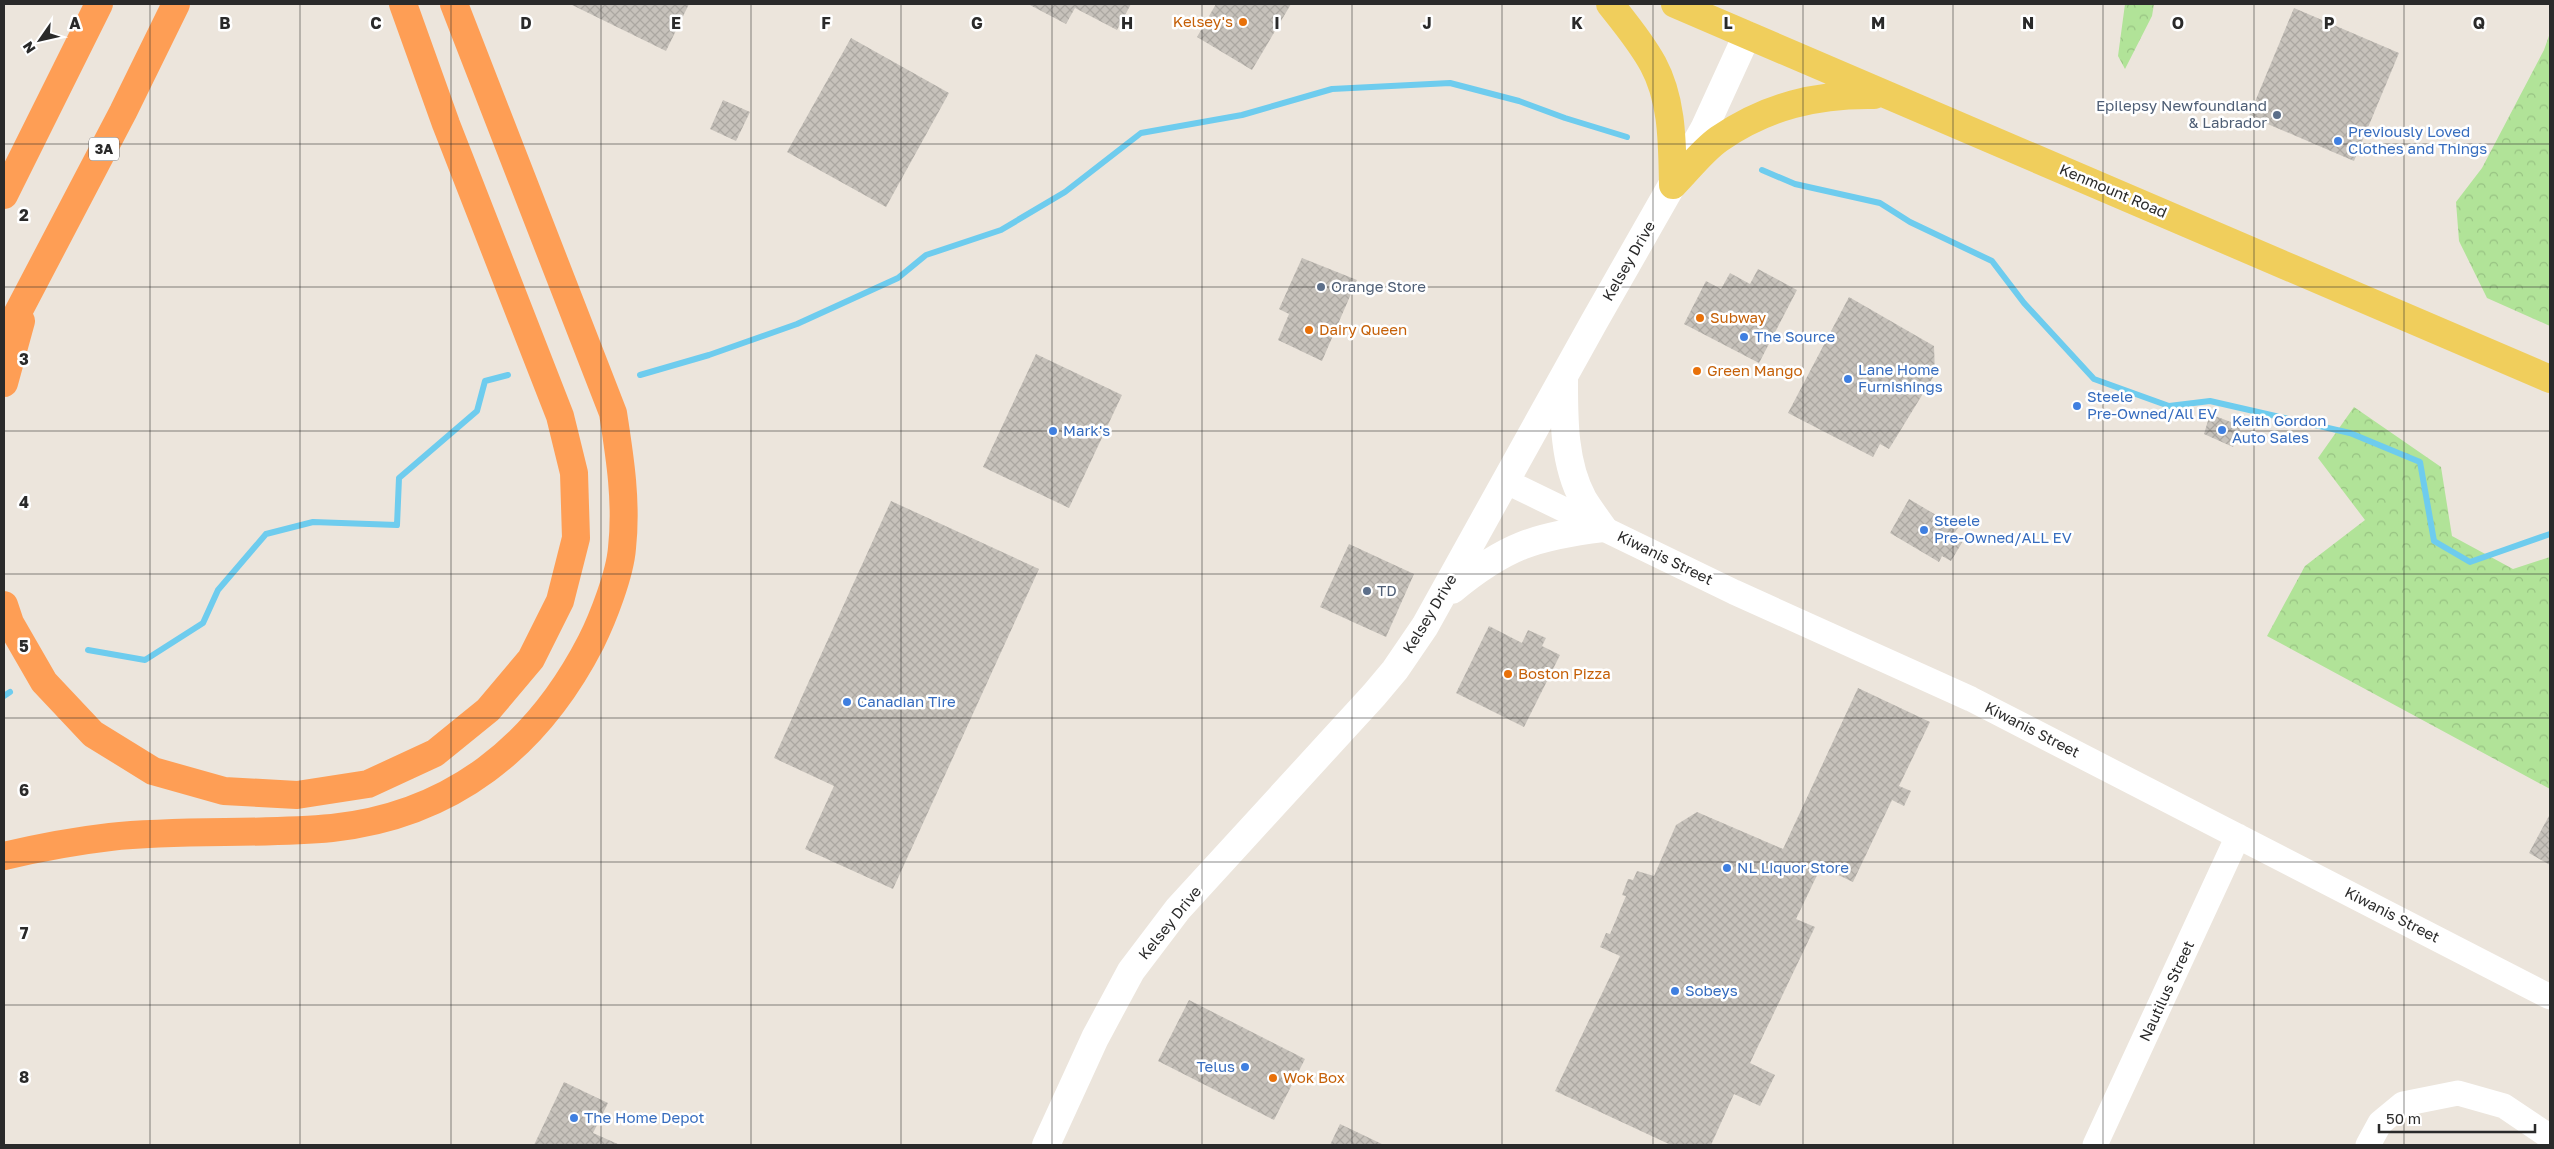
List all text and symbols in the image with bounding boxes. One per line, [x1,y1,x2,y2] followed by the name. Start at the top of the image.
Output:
[1173,12,1233,30] place label: Kelsey's
[69,13,81,33] text: A
[219,13,231,33] text: B
[370,13,382,33] text: C
[520,13,532,33] text: D
[671,13,681,33] text: E
[821,13,831,33] text: F
[971,13,983,33] text: G
[1121,13,1133,33] text: H
[1274,13,1280,33] text: I
[1422,13,1432,33] text: J
[1571,13,1583,33] text: K
[1723,13,1733,33] text: L
[1871,13,1885,33] text: M
[2022,13,2034,33] text: N
[2172,13,2184,33] text: O
[2324,13,2335,33] text: P
[2473,13,2485,33] text: Q
[15,15,65,65] north arrow
[1237,16,1249,28] marker: Kelsey's
[19,38,39,57] text: N
[2096,96,2267,131] place label: Epilepsy Newfoundland & Labrador
[2271,109,2283,121] marker: Epilepsy Newfoundland & Labrador
[2348,122,2487,157] place label: Previously Loved Clothes and Things
[2332,135,2344,147] marker: Previously Loved Clothes and Things
[89,138,119,160] road number: 3A
[2057,159,2170,221] street label: Kenmount Road
[19,205,29,225] text: 2
[1598,217,1658,304] street label: Kelsey Drive
[1331,277,1426,295] place label: Orange Store
[1315,281,1327,293] marker: Orange Store
[1710,308,1767,326] place label: Subway
[1694,312,1706,324] marker: Subway
[1319,320,1407,338] place label: Dairy Queen
[1303,324,1315,336] marker: Dairy Queen
[1754,327,1836,345] place label: The Source
[1738,331,1750,343] marker: The Source
[19,349,29,369] text: 3
[1858,360,1943,395] place label: Lane Home Furnishings
[1707,361,1802,379] place label: Green Mango
[1691,365,1703,377] marker: Green Mango
[1842,373,1854,385] marker: Lane Home Furnishings
[2087,387,2217,422] place label: Steele Pre-Owned/All EV
[2071,400,2083,412] marker: Steele Pre-Owned/All EV
[2232,411,2326,446] place label: Keith Gordon Auto Sales
[1063,421,1110,439] place label: Mark's
[2216,424,2228,436] marker: Keith Gordon Auto Sales
[1047,425,1059,437] marker: Mark's
[19,492,29,512] text: 4
[1934,511,2072,546] place label: Steele Pre-Owned/ALL EV
[1918,524,1930,536] marker: Steele Pre-Owned/ALL EV
[1615,526,1716,588] street label: Kiwanis Street
[1398,570,1460,656] street label: Kelsey Drive
[1377,581,1397,599] place label: TD
[1361,585,1373,597] marker: TD
[19,636,29,656] text: 5
[1518,664,1611,682] place label: Boston Pizza
[1502,668,1514,680] marker: Boston Pizza
[857,692,956,710] place label: Canadian Tire
[841,696,853,708] marker: Canadian Tire
[1982,697,2083,761] street label: Kiwanis Street
[19,780,29,800] text: 6
[1737,858,1849,876] place label: NL Liquor Store
[1721,862,1733,874] marker: NL Liquor Store
[1134,882,1204,963] street label: Kelsey Drive
[2342,882,2443,946] street label: Kiwanis Street
[20,923,29,943] text: 7
[2135,937,2197,1044] street label: Nautilus Street
[1685,981,1738,999] place label: Sobeys
[1669,985,1681,997] marker: Sobeys
[1197,1057,1235,1075] place label: Telus
[1239,1061,1251,1073] marker: Telus
[19,1067,29,1087] text: 8
[1283,1068,1345,1086] place label: Wok Box
[1267,1072,1279,1084] marker: Wok Box
[2379,1102,2535,1134] scale bar
[584,1108,705,1126] place label: The Home Depot
[2386,1109,2421,1127] text: 50 m
[568,1112,580,1124] marker: The Home Depot

